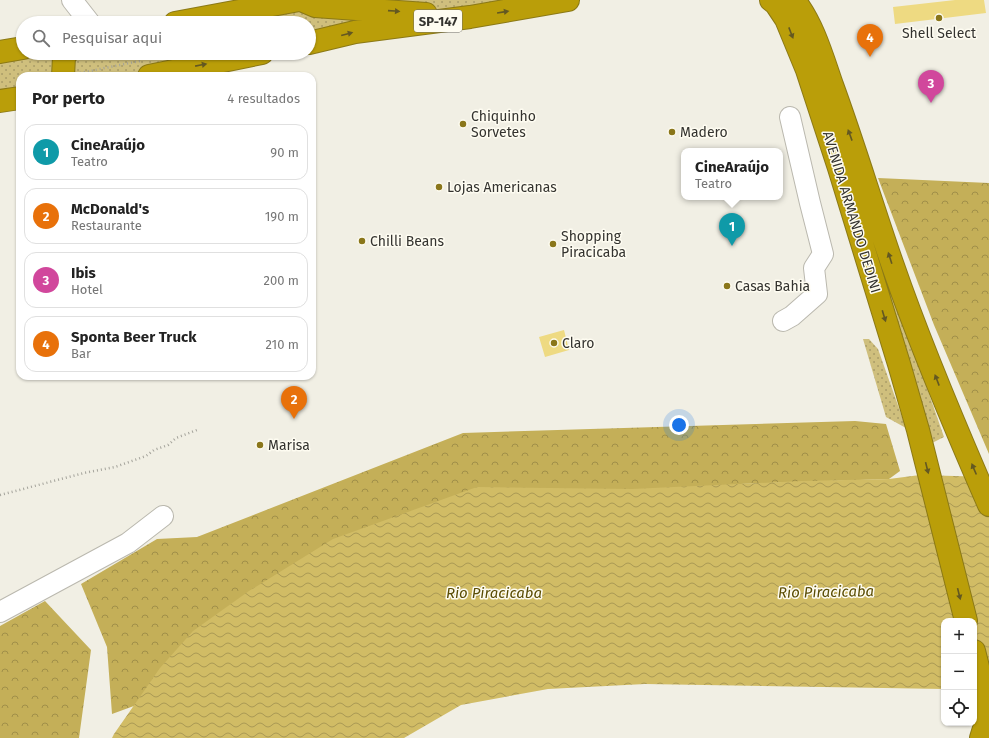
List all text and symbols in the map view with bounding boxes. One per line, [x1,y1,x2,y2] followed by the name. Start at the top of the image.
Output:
[388,8,400,15] one-way arrow
[497,9,509,15] one-way arrow
[414,10,462,32] road number: SP-147
[934,13,944,23] marker: Shell Select
[16,16,316,60] search box
[857,24,883,57] pin: 4
[902,25,977,42] place label: Shell Select
[30,27,52,49] icon: search
[789,27,795,39] one-way arrow
[62,29,162,47] text: Pesquisar aqui
[341,31,353,37] one-way arrow
[195,62,207,68] one-way arrow
[918,70,944,103] pin: 3
[32,88,105,109] text: Por perto
[227,91,300,106] text: 4 resultados
[471,108,536,141] place label: Chiquinho Sorvetes
[458,119,468,129] marker: Chiquinho Sorvetes
[680,124,728,141] place label: Madero
[667,127,677,137] marker: Madero
[846,128,852,140] one-way arrow
[819,129,884,295] street label: AVENIDA ARMANDO DEDINI
[71,136,145,154] text: CineAraújo
[43,145,49,160] text: 1
[270,145,299,160] text: 90 m
[681,148,783,200] popup
[71,154,108,169] text: Teatro
[695,158,769,176] text: CineAraújo
[695,176,732,191] text: Teatro
[447,179,557,196] place label: Lojas Americanas
[434,182,444,192] marker: Lojas Americanas
[71,200,149,218] text: McDonald's
[43,209,49,224] text: 2
[265,209,299,224] text: 190 m
[719,213,745,246] pin: 1
[71,218,142,233] text: Restaurante
[561,228,626,261] place label: Shopping Piracicaba
[370,233,445,250] place label: Chilli Beans
[357,236,367,246] marker: Chilli Beans
[548,239,558,249] marker: Shopping Piracicaba
[887,252,893,264] one-way arrow
[71,264,96,282] text: Ibis
[43,273,49,288] text: 3
[263,273,299,288] text: 200 m
[735,278,810,295] place label: Casas Bahia
[722,281,732,291] marker: Casas Bahia
[71,282,103,297] text: Hotel
[881,310,887,322] one-way arrow
[71,328,196,346] text: Sponta Beer Truck
[562,335,595,352] place label: Claro
[42,337,50,352] text: 4
[265,337,299,352] text: 210 m
[549,338,559,348] marker: Claro
[71,346,91,361] text: Bar
[933,373,939,385] one-way arrow
[281,386,307,419] pin: 2
[669,415,689,435] your location
[268,437,310,454] place label: Marisa
[255,440,265,450] marker: Marisa
[925,462,931,474] one-way arrow
[970,463,976,475] one-way arrow
[778,582,874,602] water label: Rio Piracicaba
[446,584,542,602] water label: Rio Piracicaba
[957,588,963,600] one-way arrow
[941,618,977,726] map controls
[941,618,977,654] button: +
[941,654,977,690] button: −
[941,690,977,726] button: locate

